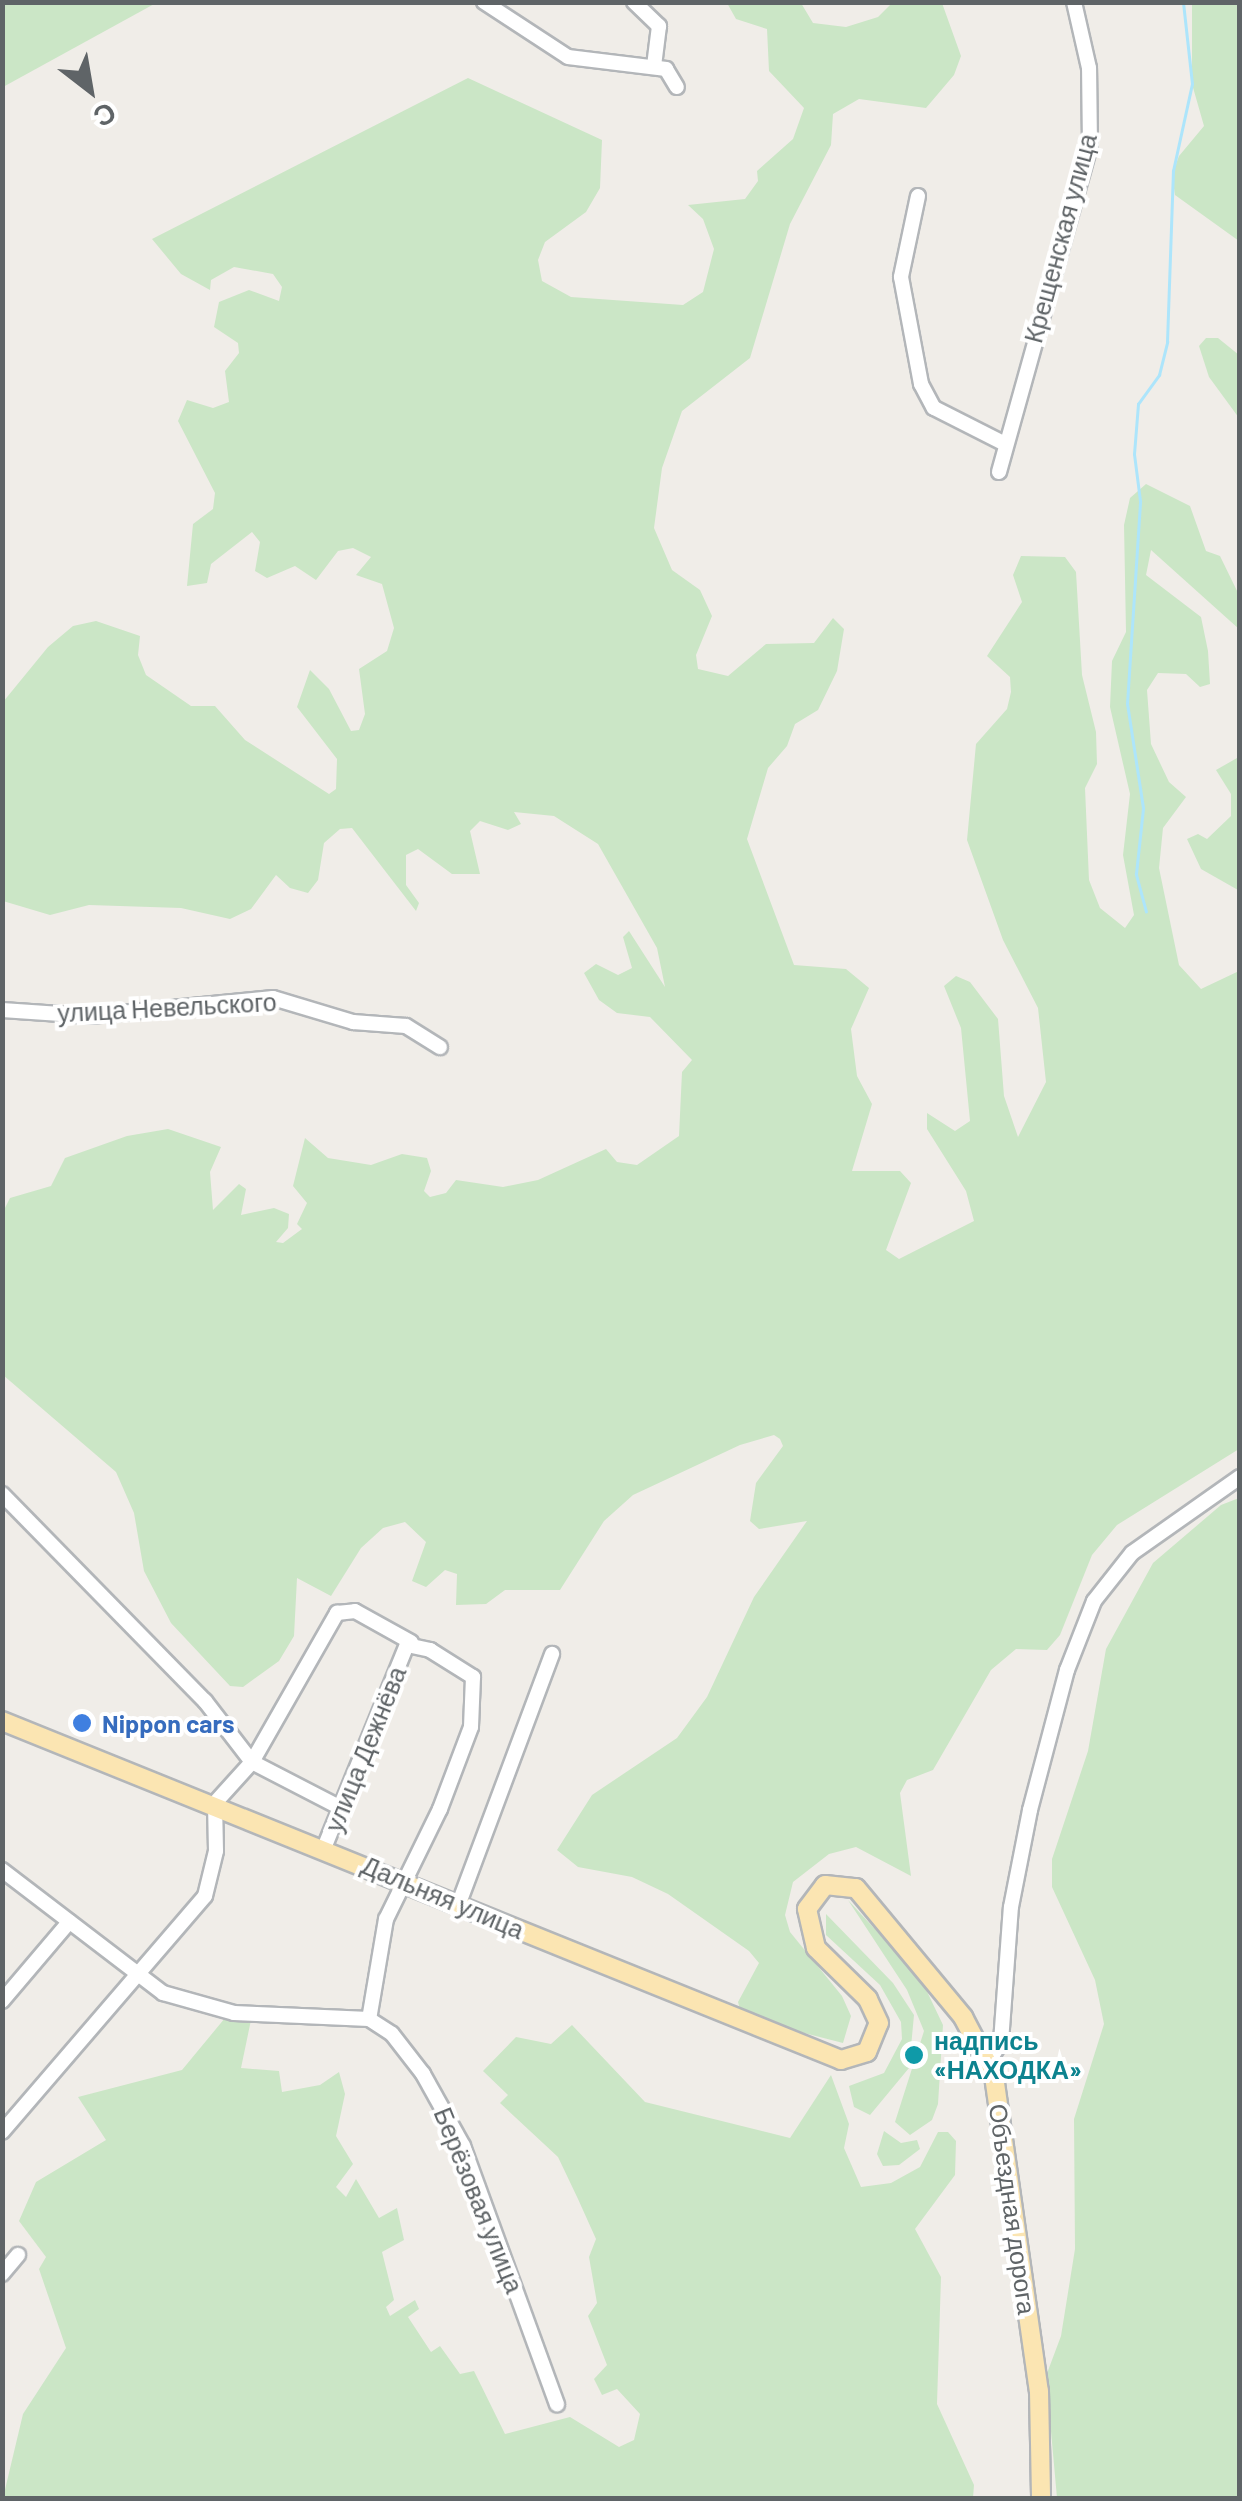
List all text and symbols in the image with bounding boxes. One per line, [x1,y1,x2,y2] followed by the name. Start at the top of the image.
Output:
[40,40,140,140] north arrow
[88,96,123,135] text: С
[1018,130,1102,346] street label: Крещенская улица
[57,986,277,1028] street label: улица Невельского
[318,1662,412,1836] street label: улица Дежнёва
[102,1708,234,1738] place label: Nippon cars
[71,1712,93,1734] marker: Nippon cars
[357,1849,529,1945] street label: Дальняя улица
[934,2026,1082,2085] place label: надпись «НАХОДКА»
[903,2044,925,2066] marker: надпись «НАХОДКА»
[983,2102,1043,2316] street label: Объездная дорога
[428,2103,530,2297] street label: Берёзовая улица

